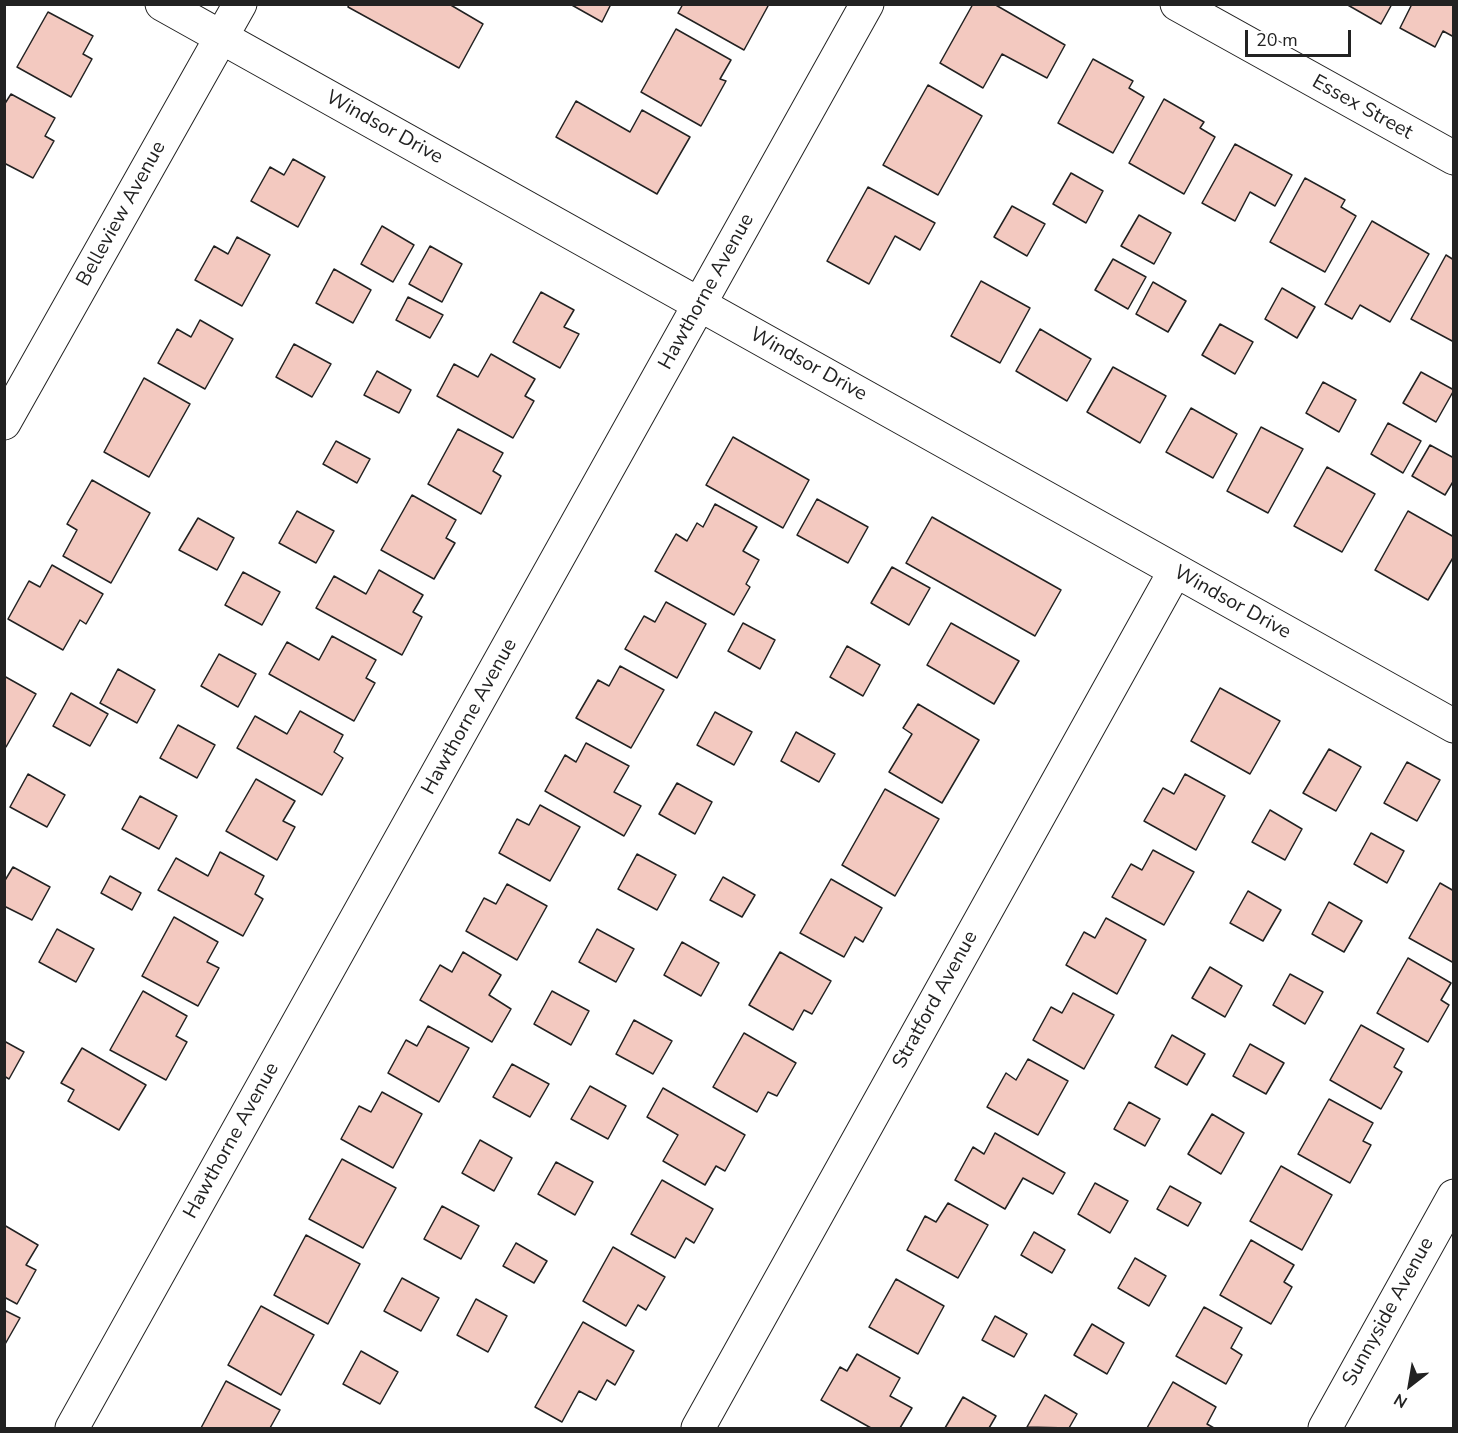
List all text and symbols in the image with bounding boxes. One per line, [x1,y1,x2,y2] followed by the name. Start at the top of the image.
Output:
[1248,18,1354,56] scale bar
[1256,28,1298,52] text: 20 m
[1307,70,1417,146] street label: Essex Street
[321,86,447,170] street label: Windsor Drive
[72,137,172,291] street label: Belleview Avenue
[654,210,760,374] street label: Hawthorne Avenue
[745,323,871,407] street label: Windsor Drive
[1169,561,1295,645] street label: Windsor Drive
[417,635,523,799] street label: Hawthorne Avenue
[888,927,984,1073] street label: Stratford Avenue
[179,1059,285,1223] street label: Hawthorne Avenue
[1338,1234,1440,1390] street label: Sunnyside Avenue
[1380,1355,1440,1415] north arrow
[1390,1388,1412,1413] text: N

